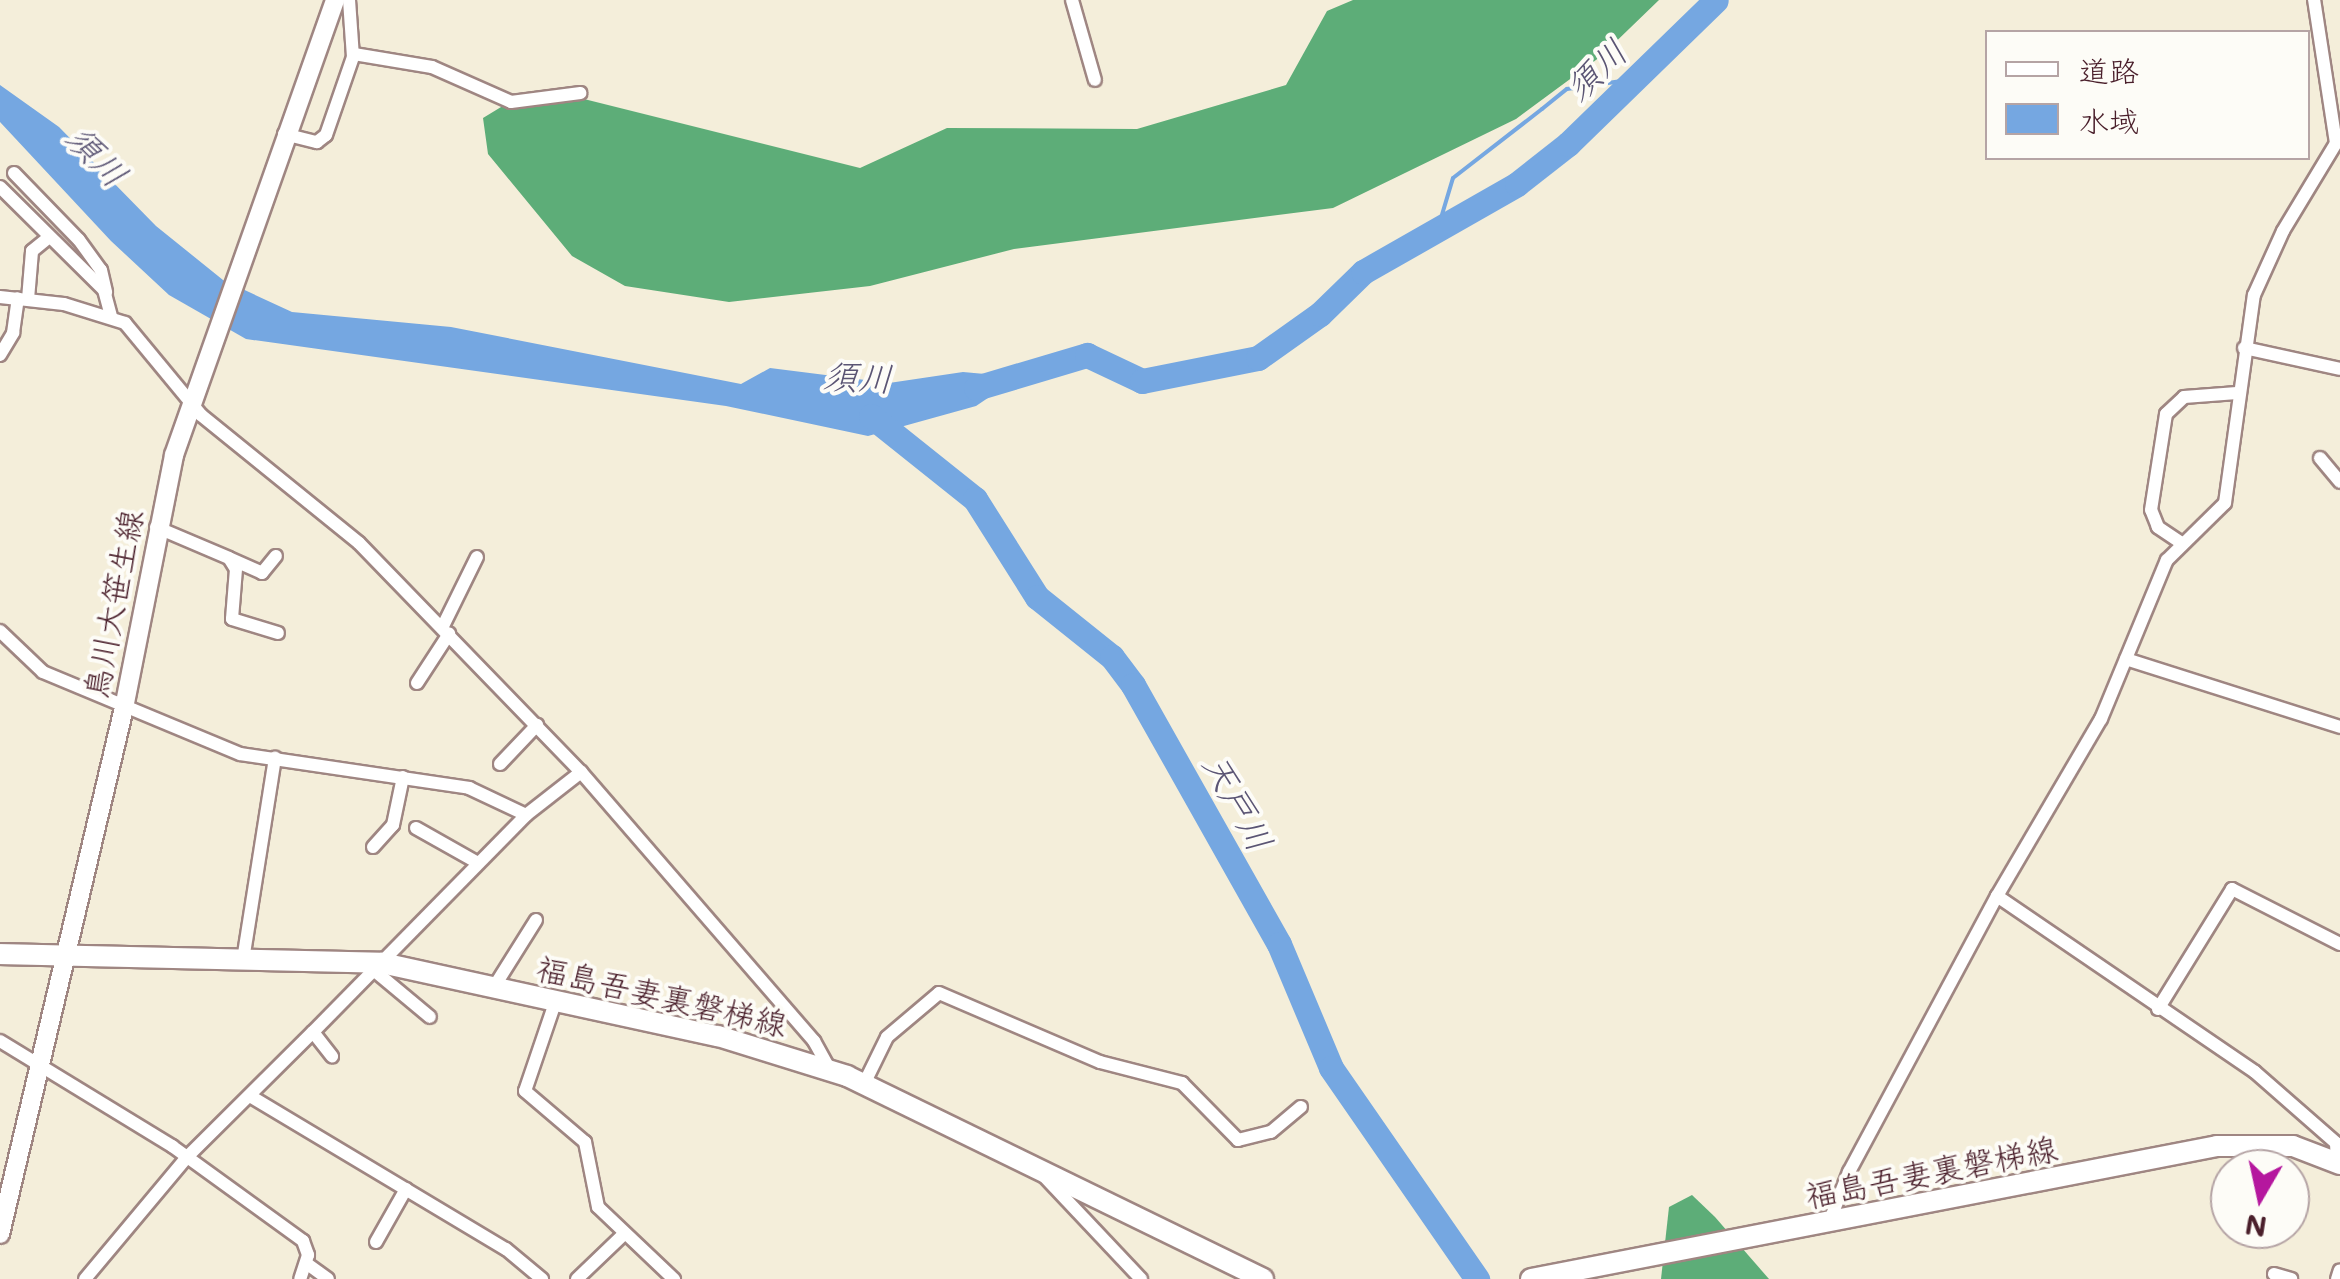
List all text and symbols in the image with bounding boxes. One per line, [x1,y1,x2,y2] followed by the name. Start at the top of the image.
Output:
[1555,30,1635,108] water label: 須川
[1985,30,2310,160] legend
[2079,50,2139,90] text: 道路
[2079,100,2139,140] text: 水域
[59,115,137,195] water label: 須川
[822,353,894,399] water label: 須川
[75,506,149,702] street label: 鳥川大笹生線
[1195,746,1283,858] water label: 天戸川
[533,947,791,1043] street label: 福島吾妻裏磐梯線
[1802,1128,2060,1214] street label: 福島吾妻裏磐梯線
[2210,1149,2310,1249] north arrow
[2242,1207,2269,1246] text: N

